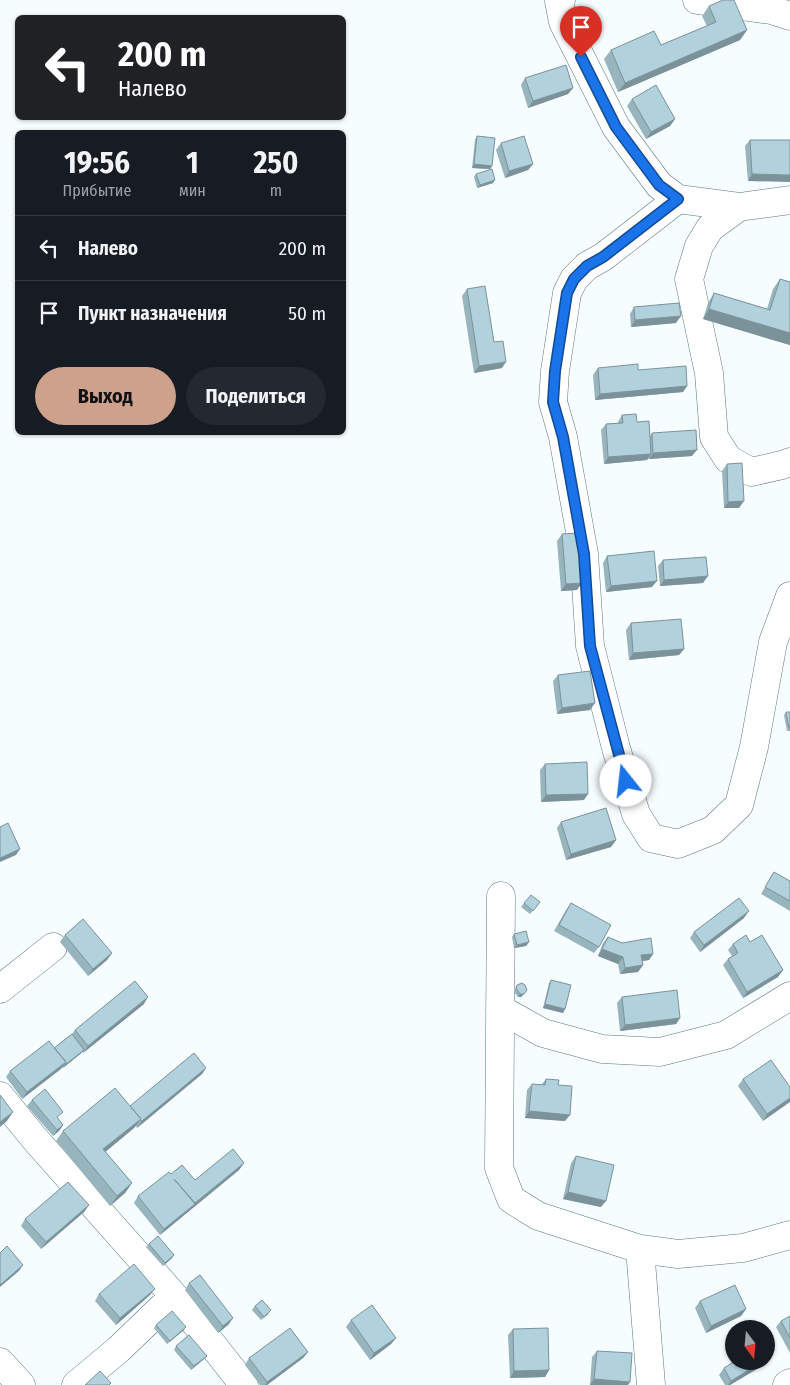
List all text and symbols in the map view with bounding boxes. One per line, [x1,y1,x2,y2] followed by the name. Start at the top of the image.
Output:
[560,6,602,57] pin
[567,13,595,41] icon: arrive
[118,33,206,75] text: 200 m
[35,35,100,100] icon: left
[118,75,187,102] text: Налево
[64,145,130,181] text: 19:56
[186,145,199,181] text: 1
[253,145,298,181] text: 250
[63,181,131,200] text: Прибытие
[179,181,206,200] text: мин
[270,181,282,200] text: m
[35,234,63,262] icon: left
[78,237,138,260] text: Налево
[279,237,326,260] text: 200 m
[35,299,63,327] icon: arrive
[78,302,227,325] text: Пункт назначения
[288,302,326,325] text: 50 m
[35,367,176,425] button: Выход
[186,367,326,425] button: Поделиться
[599,754,651,806] position arrow
[725,1320,775,1370] north arrow
[725,1320,775,1370] map controls

